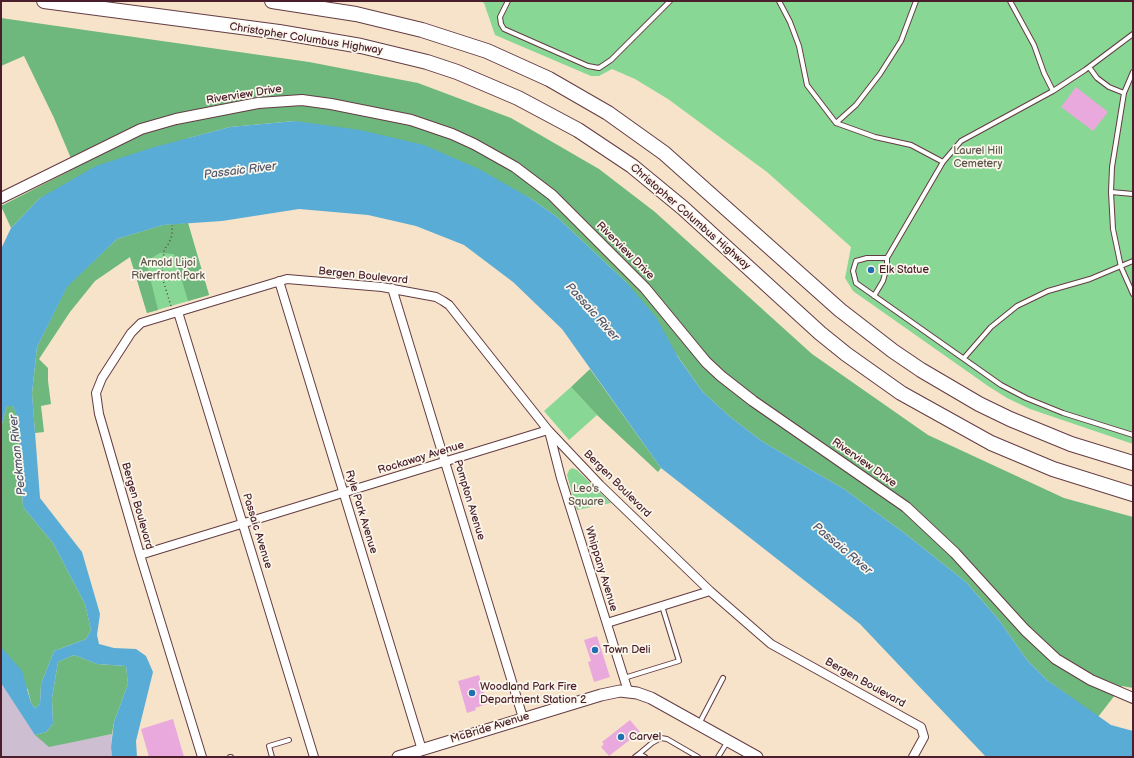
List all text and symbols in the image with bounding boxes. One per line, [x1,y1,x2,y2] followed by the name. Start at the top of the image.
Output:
[228,20,384,58] street label: Christopher Columbus Highway
[205,83,283,107] street label: Riverview Drive
[953,144,1003,170] park label: Laurel Hill Cemetery
[203,159,277,183] water label: Passaic River
[627,161,753,273] street label: Christopher Columbus Highway
[593,219,657,283] street label: Riverview Drive
[131,256,205,282] park label: Arnold Lijoi Riverfront Park
[879,263,929,277] place label: Elk Statue
[318,265,408,287] street label: Bergen Boulevard
[866,265,876,275] marker: Elk Statue
[562,280,622,344] water label: Passaic River
[7,414,29,496] water label: Peckman River
[829,436,899,490] street label: Riverview Drive
[376,439,466,477] street label: Rockaway Avenue
[581,448,653,520] street label: Bergen Boulevard
[450,458,488,542] street label: Pompton Avenue
[118,461,156,551] street label: Bergen Boulevard
[342,469,380,555] street label: Ryle Park Avenue
[568,482,604,508] park label: Leo's Square
[239,492,275,570] street label: Passaic Avenue
[809,520,875,578] water label: Passaic River
[582,525,620,613] street label: Whippany Avenue
[603,643,651,657] place label: Town Deli
[590,645,600,655] marker: Town Deli
[822,655,908,711] street label: Bergen Boulevard
[480,680,586,706] place label: Woodland Park Fire Department Station 2
[467,688,477,698] marker: Woodland Park Fire Department Station 2
[449,710,531,746] street label: McBride Avenue
[629,730,661,744] place label: Carvel
[616,732,626,742] marker: Carvel

